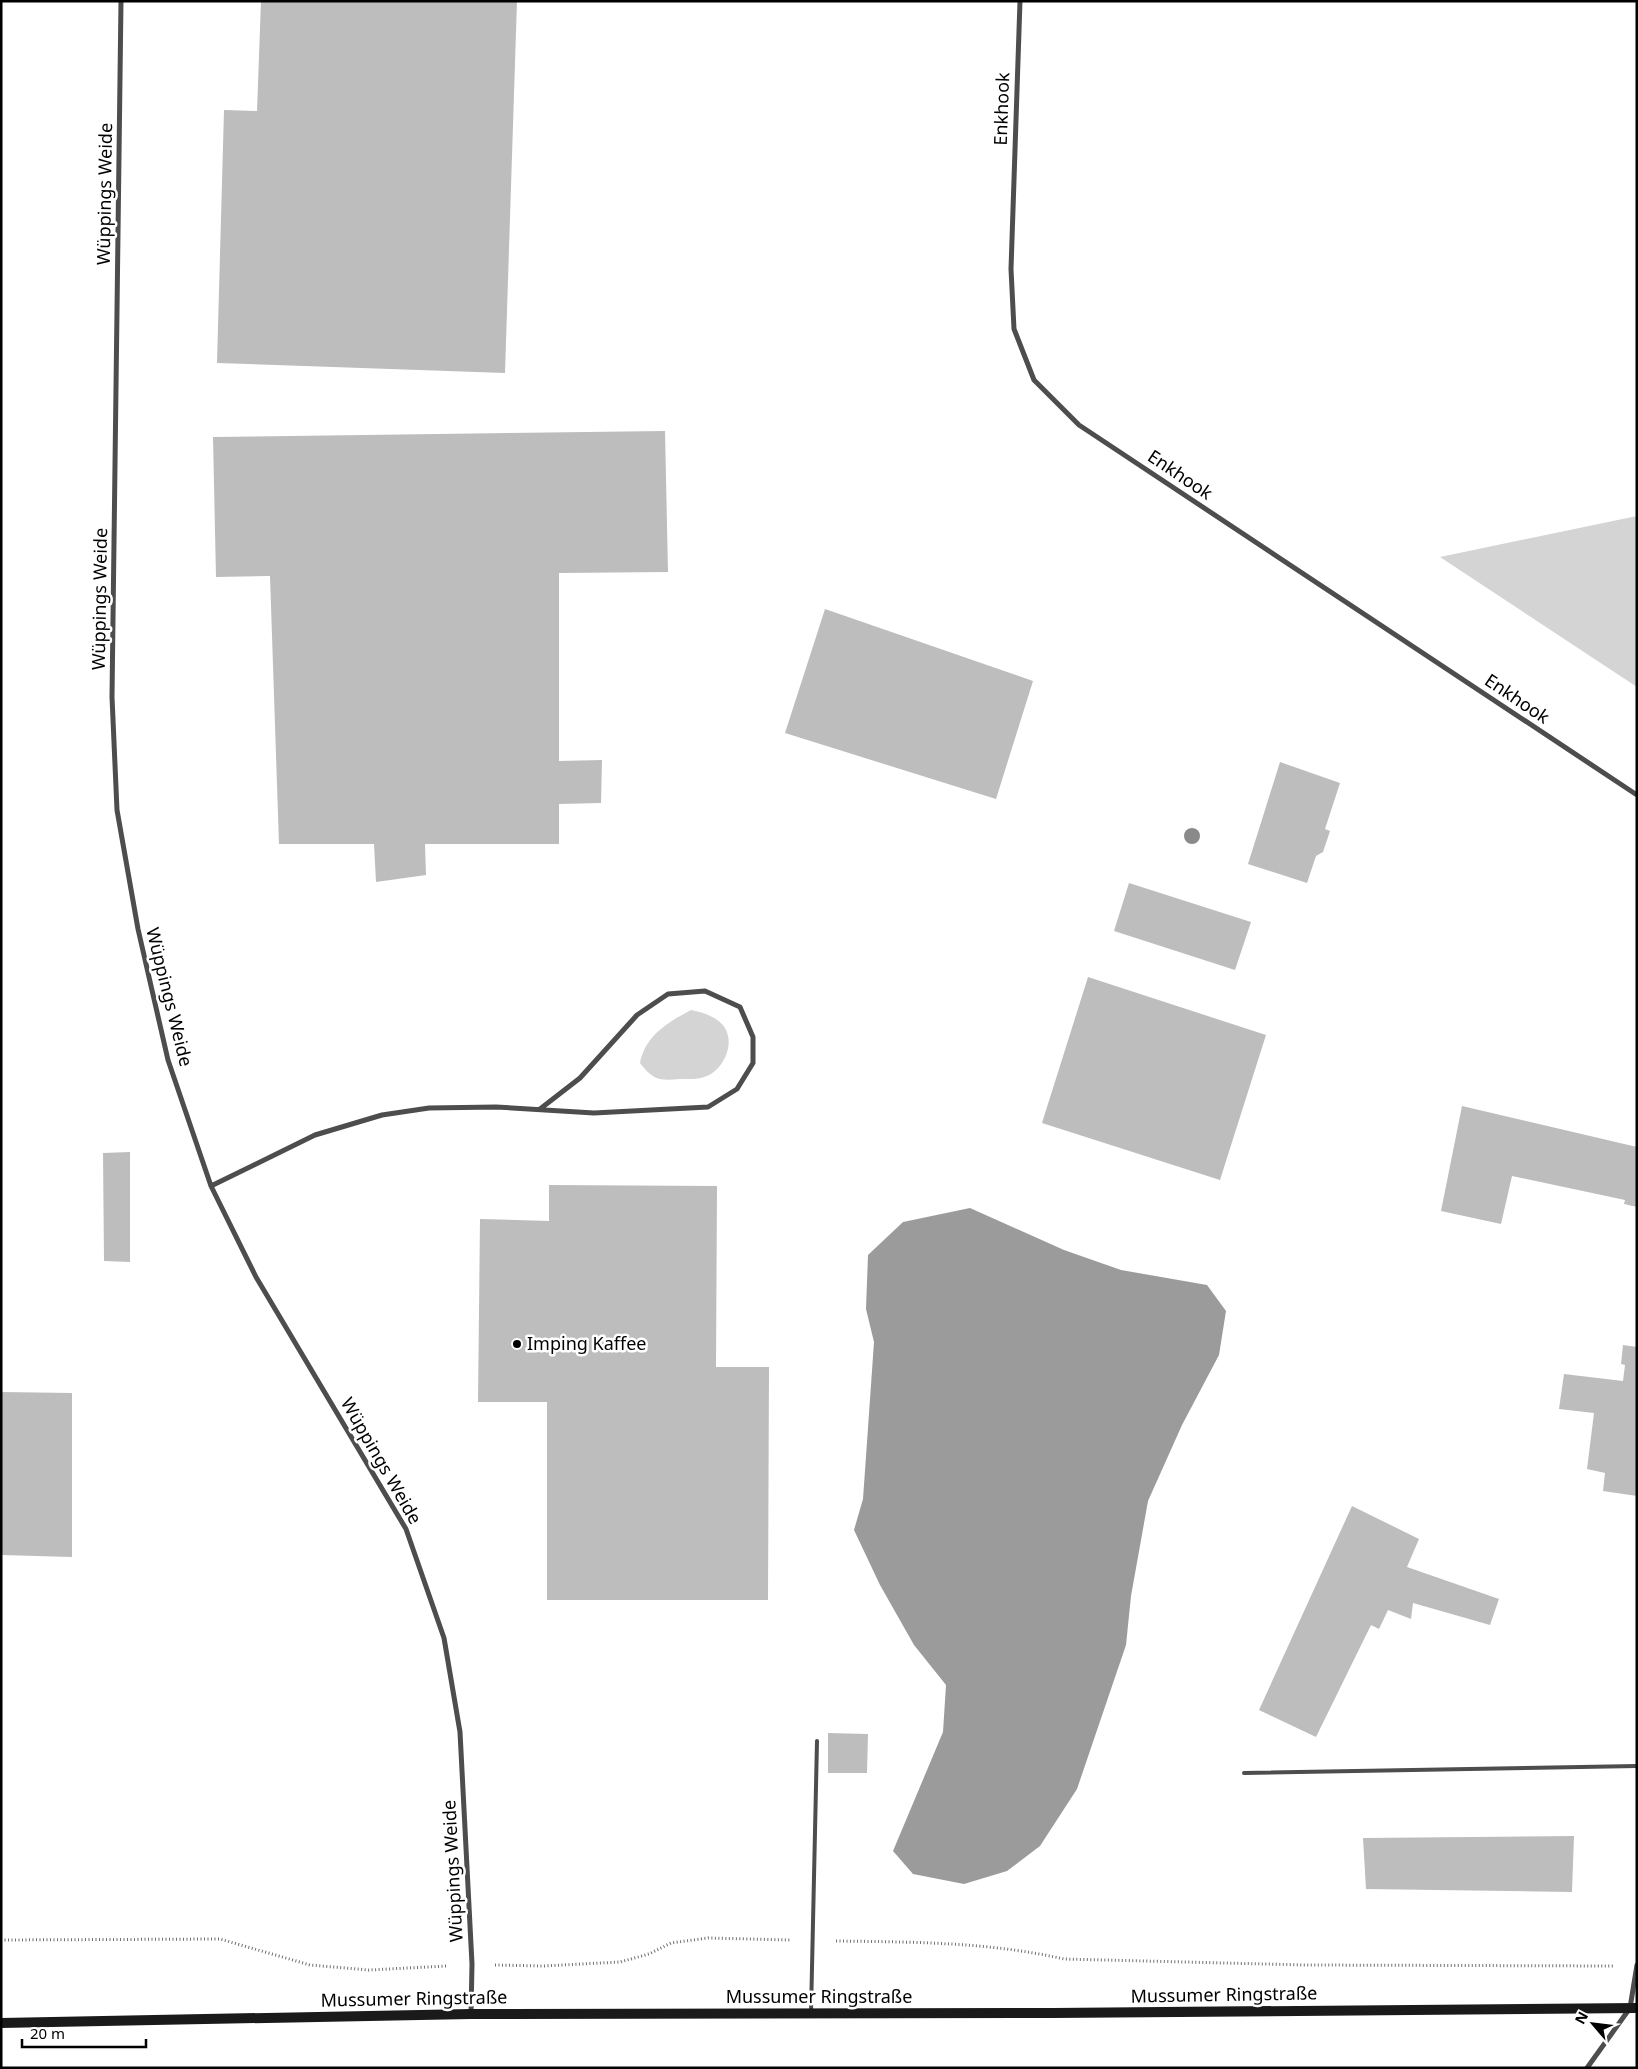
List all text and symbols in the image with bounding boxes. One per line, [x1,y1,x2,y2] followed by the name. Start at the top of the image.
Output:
[988,72,1014,146] street label: Enkhook
[91,123,117,265] street label: Wüppings Weide
[1143,444,1218,505] street label: Enkhook
[86,528,112,670] street label: Wüppings Weide
[1480,668,1555,729] street label: Enkhook
[141,925,199,1069] street label: Wüppings Weide
[527,1331,646,1355] place label: Imping Kaffee
[511,1338,523,1350] marker: Imping Kaffee
[336,1393,428,1528] street label: Wüppings Weide
[436,1799,468,1943] street label: Wüppings Weide
[1130,1980,1318,2008] street label: Mussumer Ringstraße
[320,1984,508,2012] street label: Mussumer Ringstraße
[726,1984,912,2008] street label: Mussumer Ringstraße
[1568,1999,1618,2049] north arrow
[1570,2008,1592,2027] text: N
[22,2016,146,2048] scale bar
[30,2023,65,2043] text: 20 m

